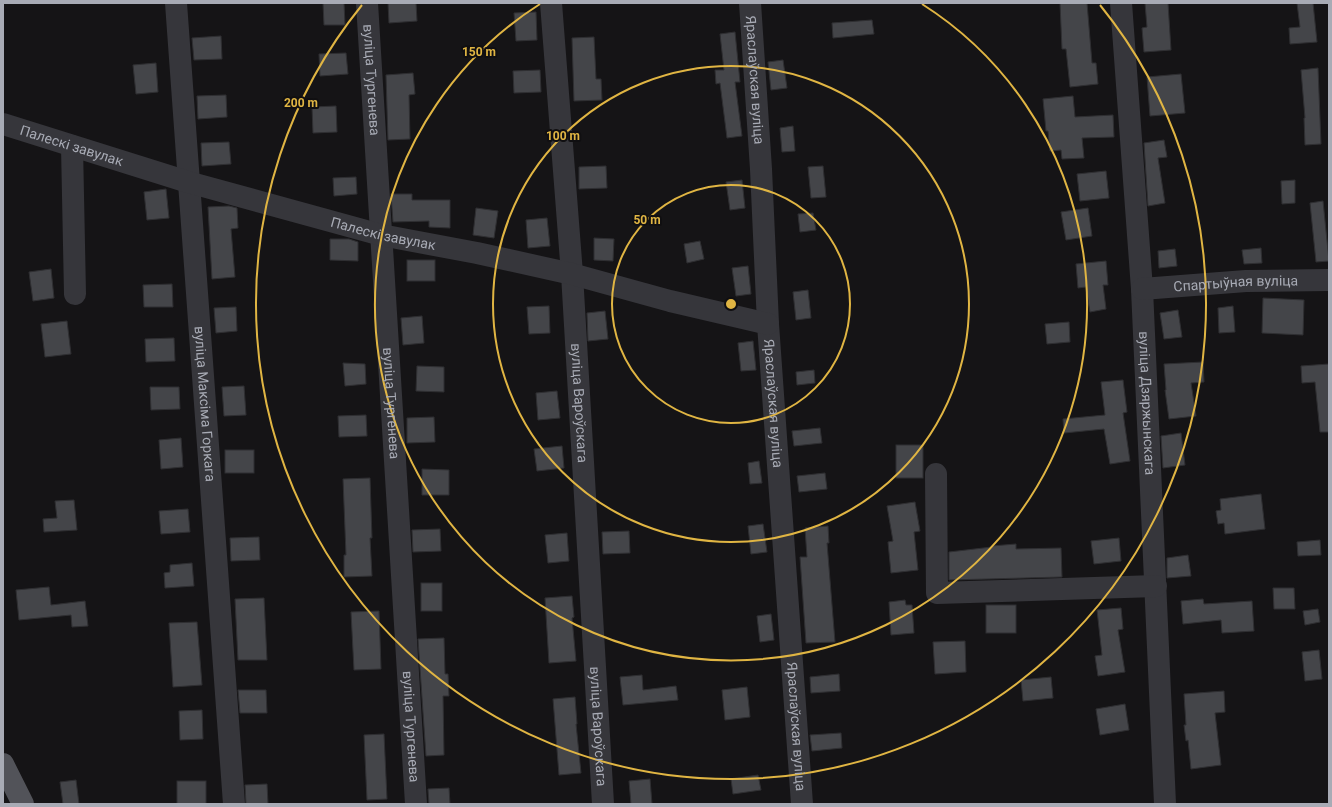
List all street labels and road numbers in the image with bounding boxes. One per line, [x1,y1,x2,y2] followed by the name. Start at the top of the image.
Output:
[743,15,767,145] street label: Яраслаўская вуліца
[360,24,383,136] street label: вуліца Тургенева
[18,122,126,169] street label: Палескі завулак
[329,214,438,253] street label: Палескі завулак
[1173,272,1298,295] street label: Спартыўная вуліца
[191,326,219,482] street label: вуліца Максіма Горкага
[1136,331,1158,475] street label: вуліца Дзяржынскага
[761,338,786,468] street label: Яраслаўская вуліца
[568,343,591,463] street label: вуліца Вароўскага
[380,347,403,459] street label: вуліца Тургенева
[784,661,809,792] street label: Яраслаўская вуліца
[587,666,610,787] street label: вуліца Вароўскага
[400,670,423,783] street label: вуліца Тургенева

